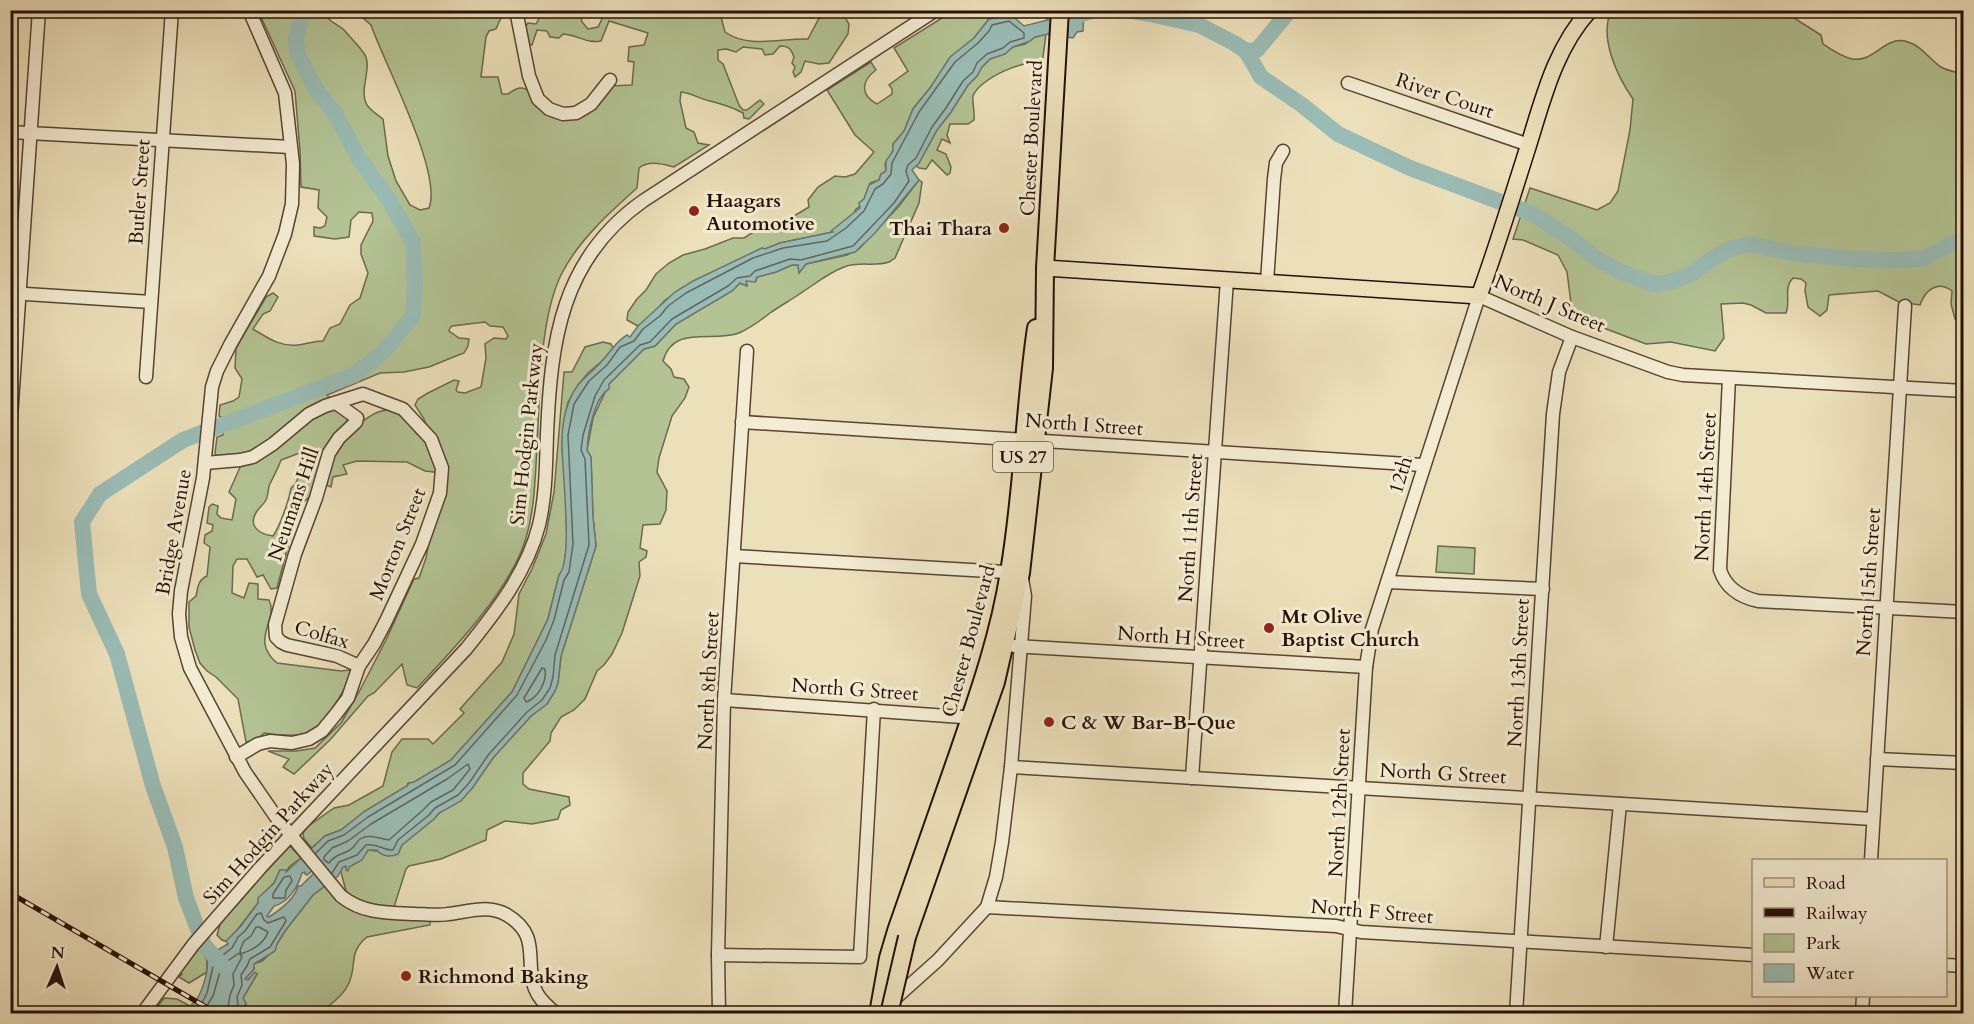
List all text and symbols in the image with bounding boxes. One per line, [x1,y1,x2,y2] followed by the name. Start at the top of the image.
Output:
[1014,59,1049,217] street label: Chester Boulevard
[1392,66,1498,125] street label: River Court
[122,138,157,246] street label: Butler Street
[706,187,815,237] place label: Haagars Automotive
[687,204,701,218] marker: Haagars Automotive
[889,215,992,242] place label: Thai Thara
[997,221,1011,235] marker: Thai Thara
[1490,268,1610,339] street label: North J Street
[503,341,550,527] street label: Sim Hodgin Parkway
[1024,407,1145,442] street label: North I Street
[1688,411,1723,562] street label: North 14th Street
[993,442,1053,472] road number: US 27
[261,444,326,565] street label: Neumans Hill
[1172,452,1209,603] street label: North 11th Street
[1382,453,1419,497] street label: 12th
[149,467,198,597] street label: Bridge Avenue
[363,483,433,604] street label: Morton Street
[1850,506,1887,657] street label: North 15th Street
[935,562,1002,720] street label: Chester Boulevard
[1501,597,1536,748] street label: North 13th Street
[1281,603,1420,653] place label: Mt Olive Baptist Church
[691,610,726,751] street label: North 8th Street
[291,614,352,655] street label: Colfax
[1116,620,1246,655] street label: North H Street
[1262,621,1276,635] marker: Mt Olive Baptist Church
[791,672,920,707] street label: North G Street
[1061,709,1236,736] place label: C & W Bar-B-Que
[1042,715,1056,729] marker: C & W Bar-B-Que
[1322,727,1357,878] street label: North 12th Street
[197,756,340,911] street label: Sim Hodgin Parkway
[1379,757,1508,790] street label: North G Street
[1752,859,1947,997] legend
[1806,871,1846,896] text: Road
[1310,893,1435,930] street label: North F Street
[1806,901,1868,926] text: Railway
[1806,931,1841,956] text: Park
[27,937,87,997] north arrow
[50,942,65,964] text: N
[1805,961,1855,986] text: Water
[418,963,588,990] place label: Richmond Baking
[399,969,413,983] marker: Richmond Baking

